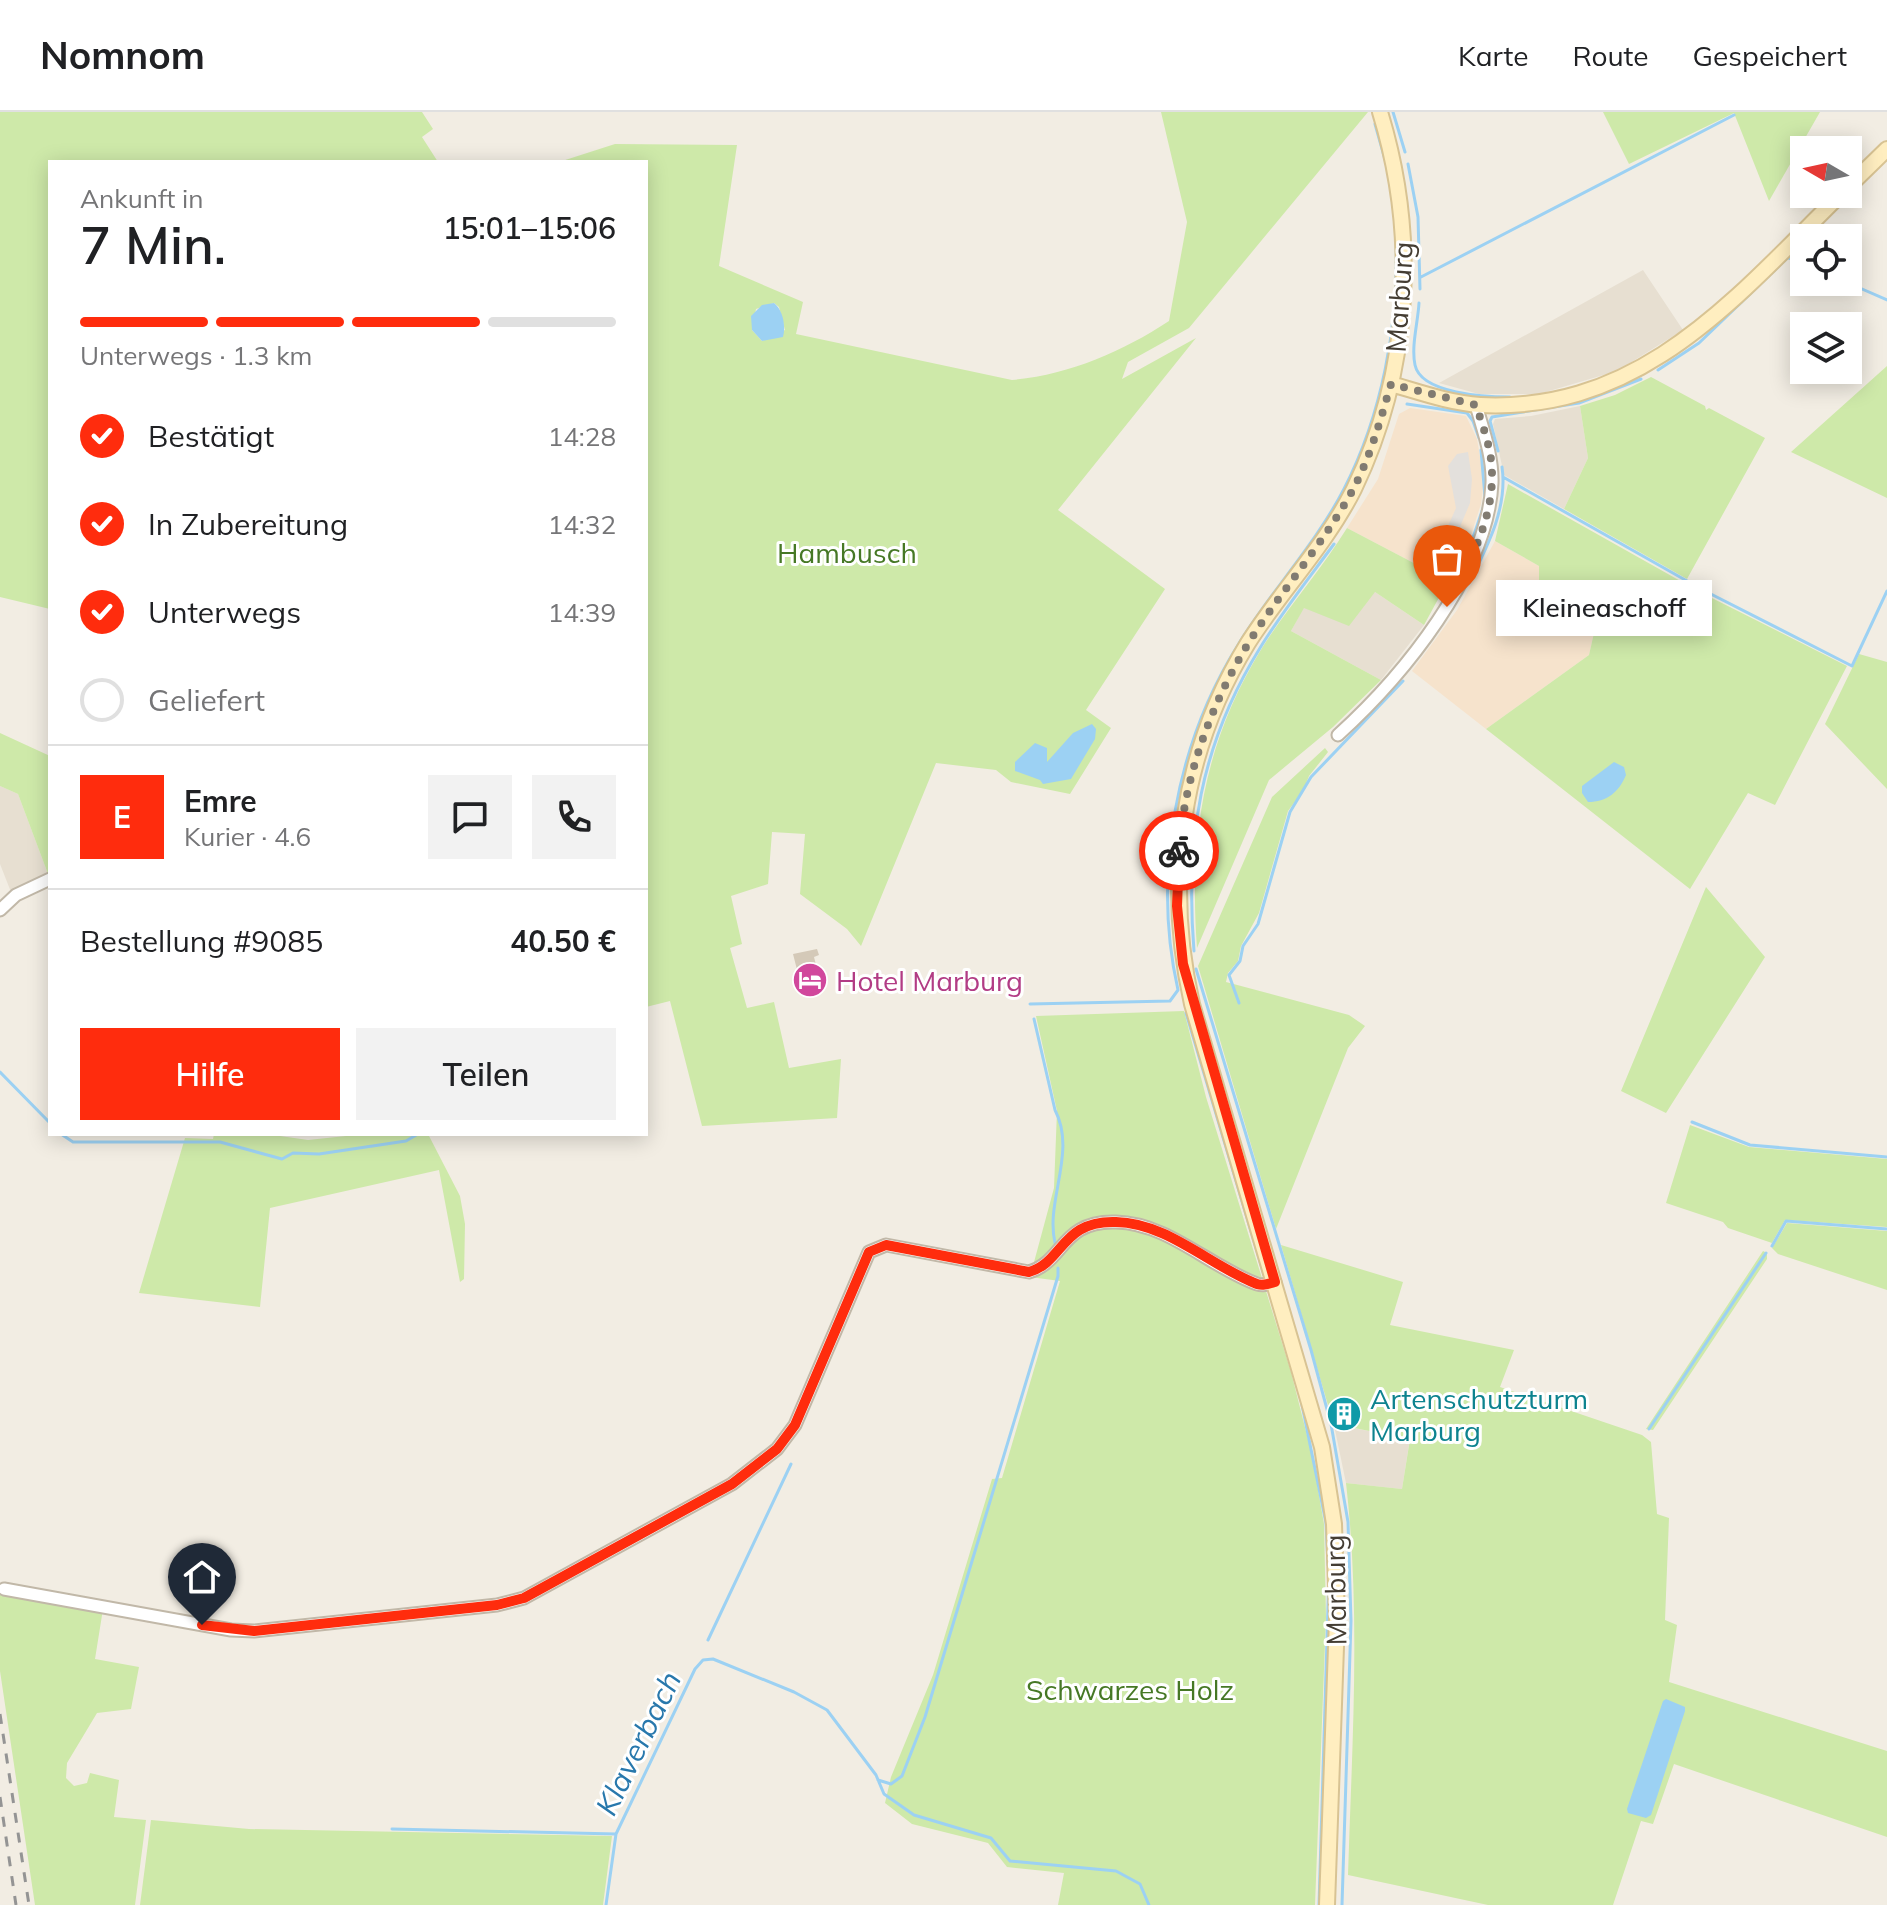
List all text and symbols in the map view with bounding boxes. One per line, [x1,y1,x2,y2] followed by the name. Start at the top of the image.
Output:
[40,31,205,79] text: Nomnom
[1458,38,1528,73] text: Karte
[1572,38,1649,73] text: Route
[1693,38,1847,73] text: Gespeichert
[1790,136,1862,208] north arrow
[1790,136,1862,384] map controls
[80,182,203,215] text: Ankunft in
[443,209,616,247] text: 15:01–15:06
[80,212,226,277] text: 7 Min.
[1790,224,1862,296] button: locate
[1378,241,1420,353] street label: Marburg
[1790,312,1862,384] button: layers
[80,339,312,372] text: Unterwegs · 1.3 km
[80,414,124,458] icon: check
[148,417,274,455] text: Bestätigt
[548,420,616,453] text: 14:28
[80,502,124,546] icon: check
[148,505,348,543] text: In Zubereitung
[548,508,616,541] text: 14:32
[1413,525,1481,607] pin
[777,535,917,570] park label: Hambusch
[1425,537,1469,581] icon: bag
[1495,579,1711,635] callout: Kleineaschoff
[80,590,124,634] icon: check
[1522,591,1686,624] text: Kleineaschoff
[148,593,301,631] text: Unterwegs
[548,596,616,629] text: 14:39
[148,681,265,719] text: Geliefert
[428,775,512,859] button: chat
[532,775,616,859] button: phone
[184,782,257,820] text: Emre
[113,798,131,836] text: E
[1139,811,1219,891] courier
[184,820,311,853] text: Kurier · 4.6
[1157,829,1201,873] icon: bike
[80,922,323,960] text: Bestellung #9085
[510,922,616,960] text: 40.50 €
[791,961,829,999] hotel icon: Hotel Marburg
[836,963,1023,998] place label: Hotel Marburg
[80,1028,340,1120] button: Hilfe
[356,1028,616,1120] button: Teilen
[1370,1381,1588,1448] place label: Artenschutzturm Marburg
[1325,1395,1363,1433] building icon: Artenschutzturm Marburg
[1317,1534,1353,1646] street label: Marburg
[168,1543,236,1625] pin
[180,1555,224,1599] icon: home
[587,1665,689,1821] water label: Klaverbach
[1026,1672,1234,1707] park label: Schwarzes Holz

